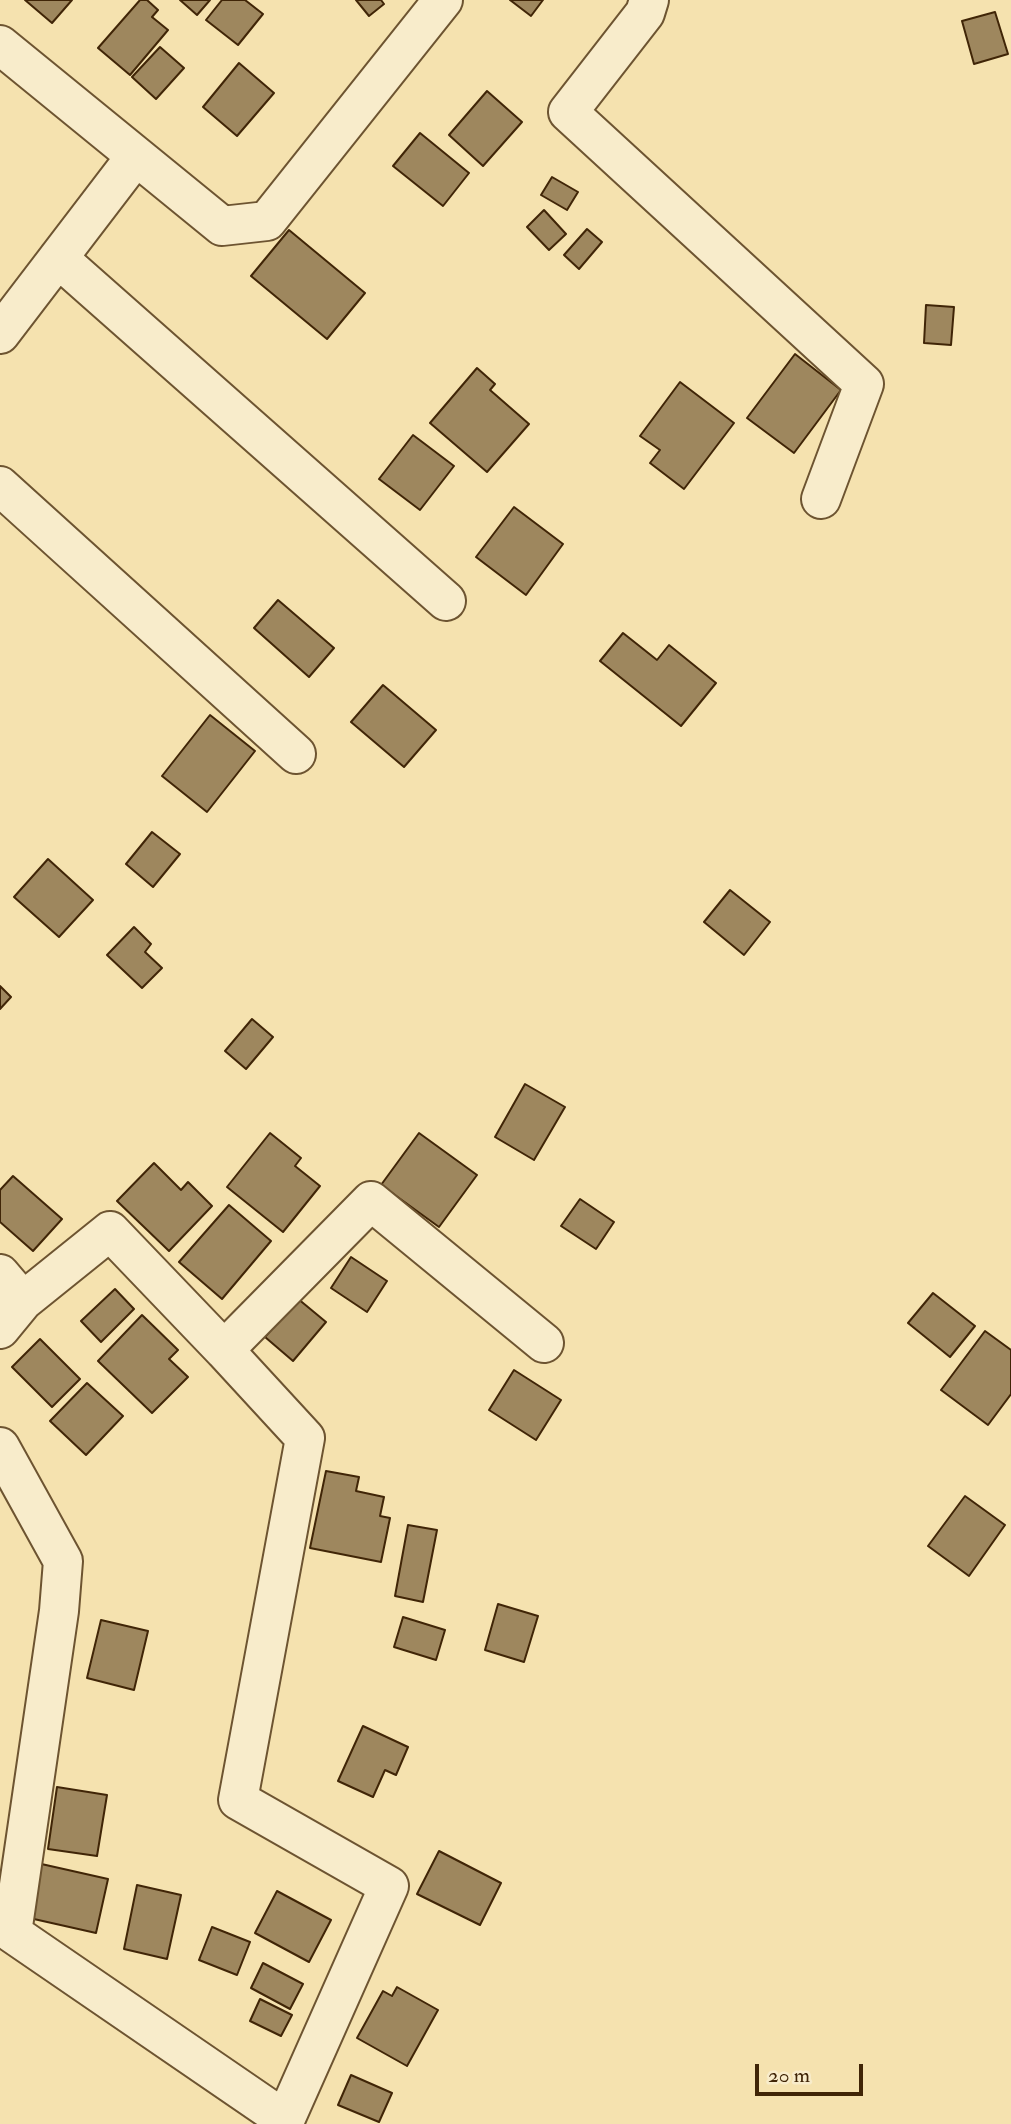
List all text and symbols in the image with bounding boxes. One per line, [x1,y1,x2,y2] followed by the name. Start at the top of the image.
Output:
[759,2050,867,2094] scale bar
[768,2062,810,2089] text: 20 m

